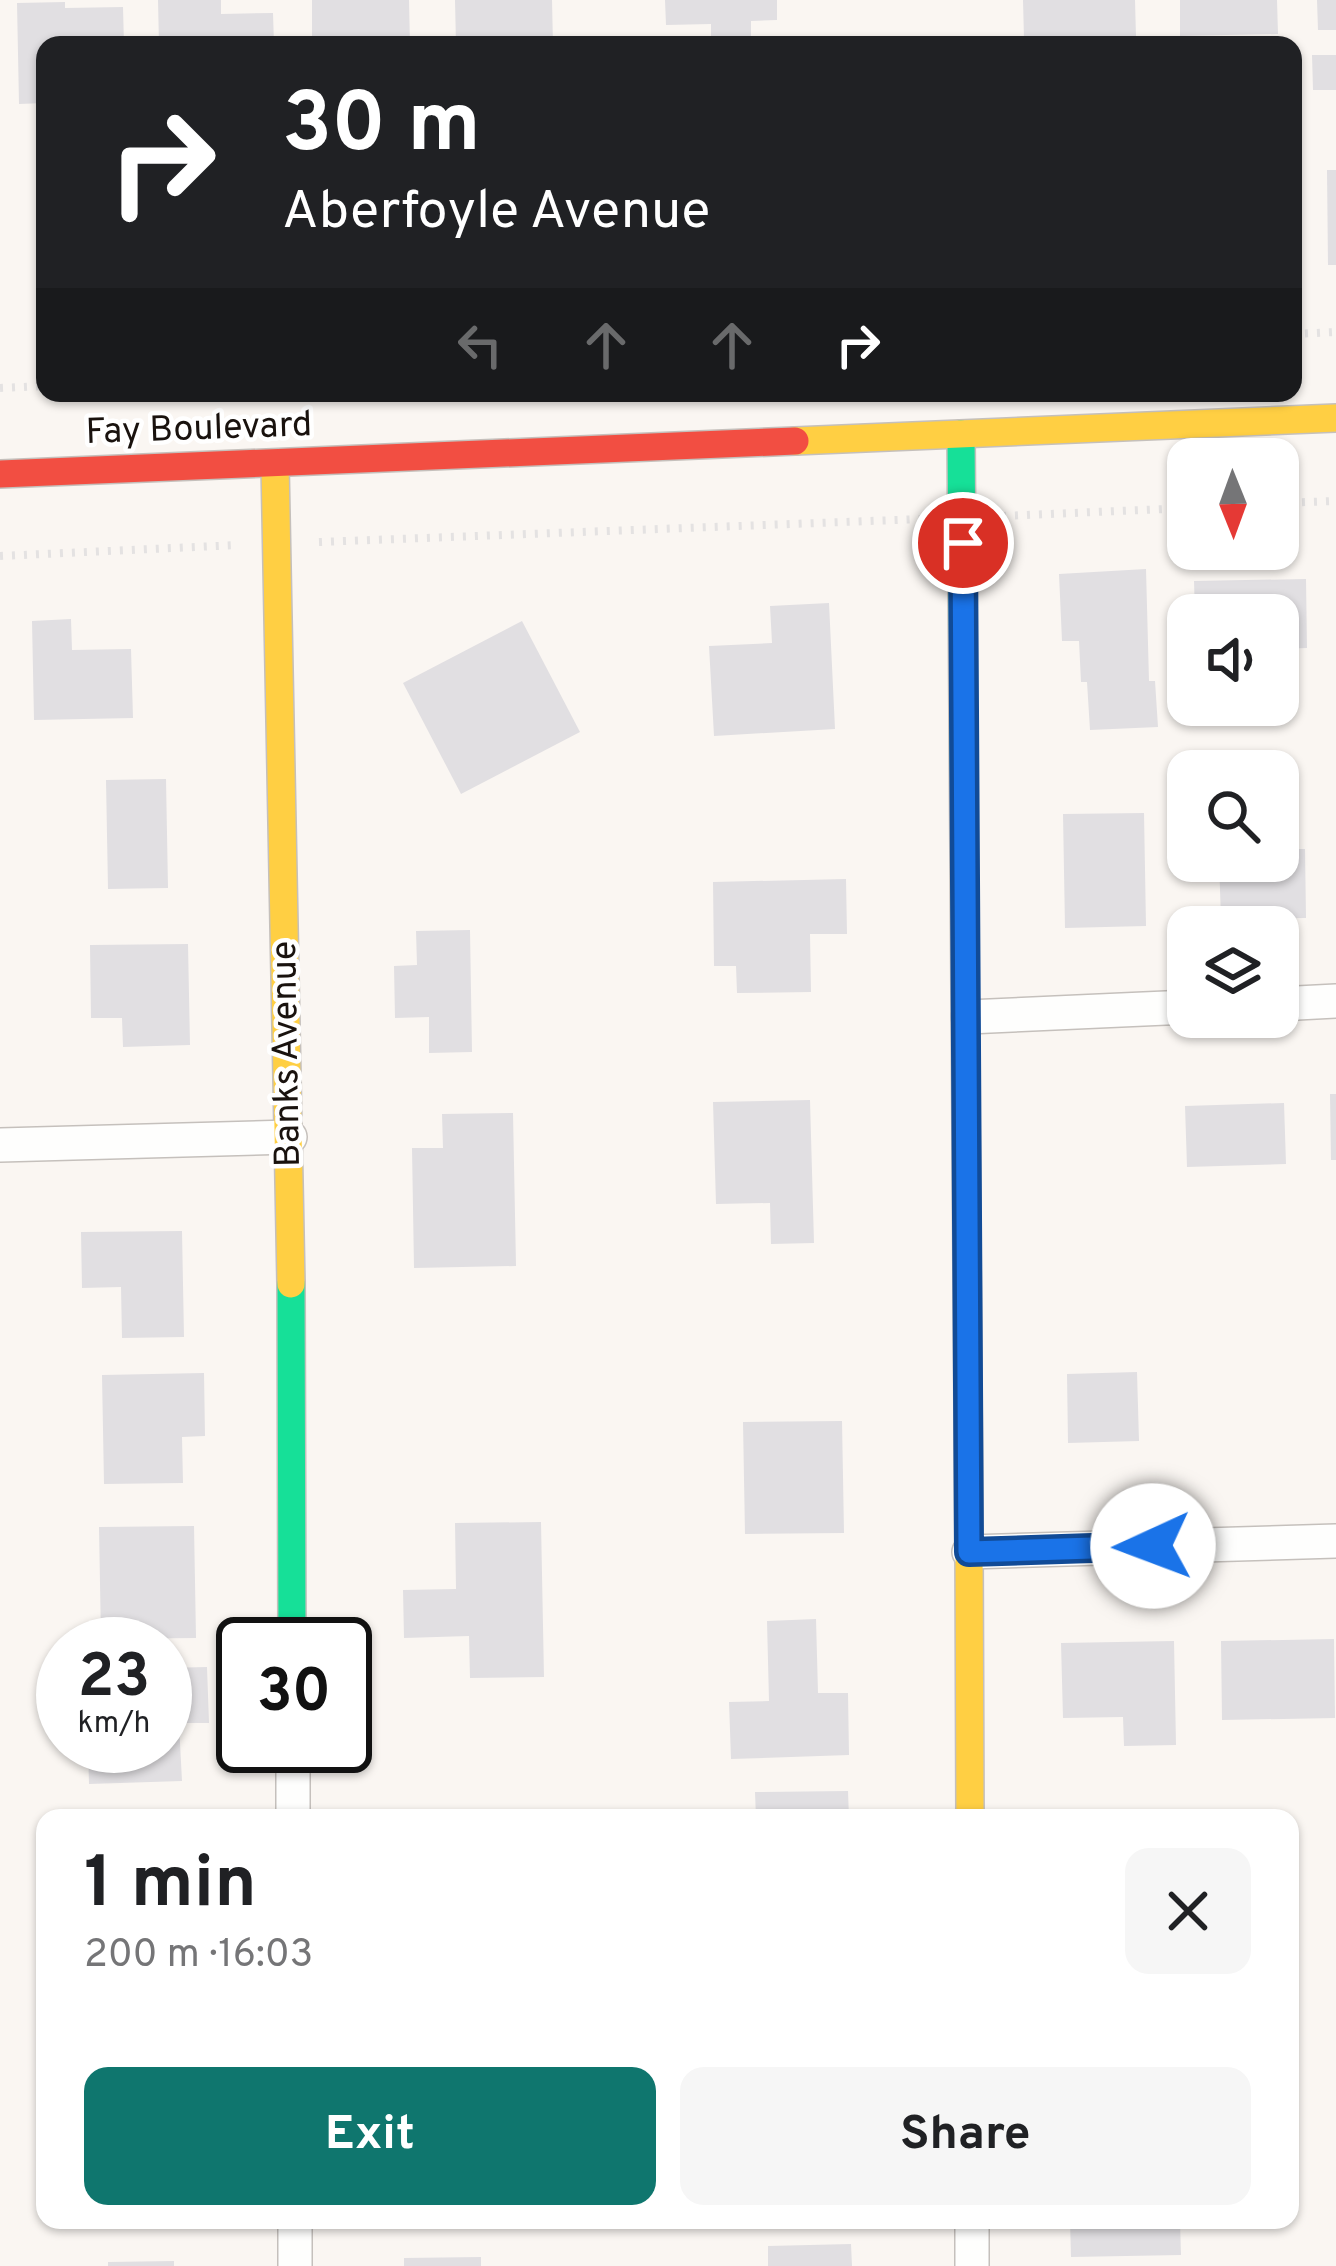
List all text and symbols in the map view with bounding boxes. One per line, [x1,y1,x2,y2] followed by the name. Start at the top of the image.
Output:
[282,75,481,181] text: 30 m
[84,84,240,240] icon: right
[282,179,710,248] text: Aberfoyle Avenue
[447,312,513,378] icon: left
[573,312,639,378] icon: ahead
[699,312,765,378] icon: ahead
[825,312,891,378] icon: right
[85,403,313,457] street label: Fay Boulevard
[1167,438,1299,570] north arrow
[1167,438,1299,1038] map controls
[912,492,1014,594] pin
[930,510,996,576] icon: arrive
[1167,594,1299,726] button: sound
[1167,750,1299,882] button: search
[1167,906,1299,1038] button: layers
[263,940,313,1168] street label: Banks Avenue
[1090,1483,1216,1609] position arrow
[216,1617,372,1773] speed limit sign: 30
[78,1642,150,1718] text: 23
[78,1706,150,1743] text: km/h
[84,1841,257,1933] text: 1 min
[1125,1848,1251,1974] button: close
[84,1932,313,1981] text: 200 m · 16:03
[84,2067,656,2205] button: Exit
[680,2067,1251,2205] button: Share

